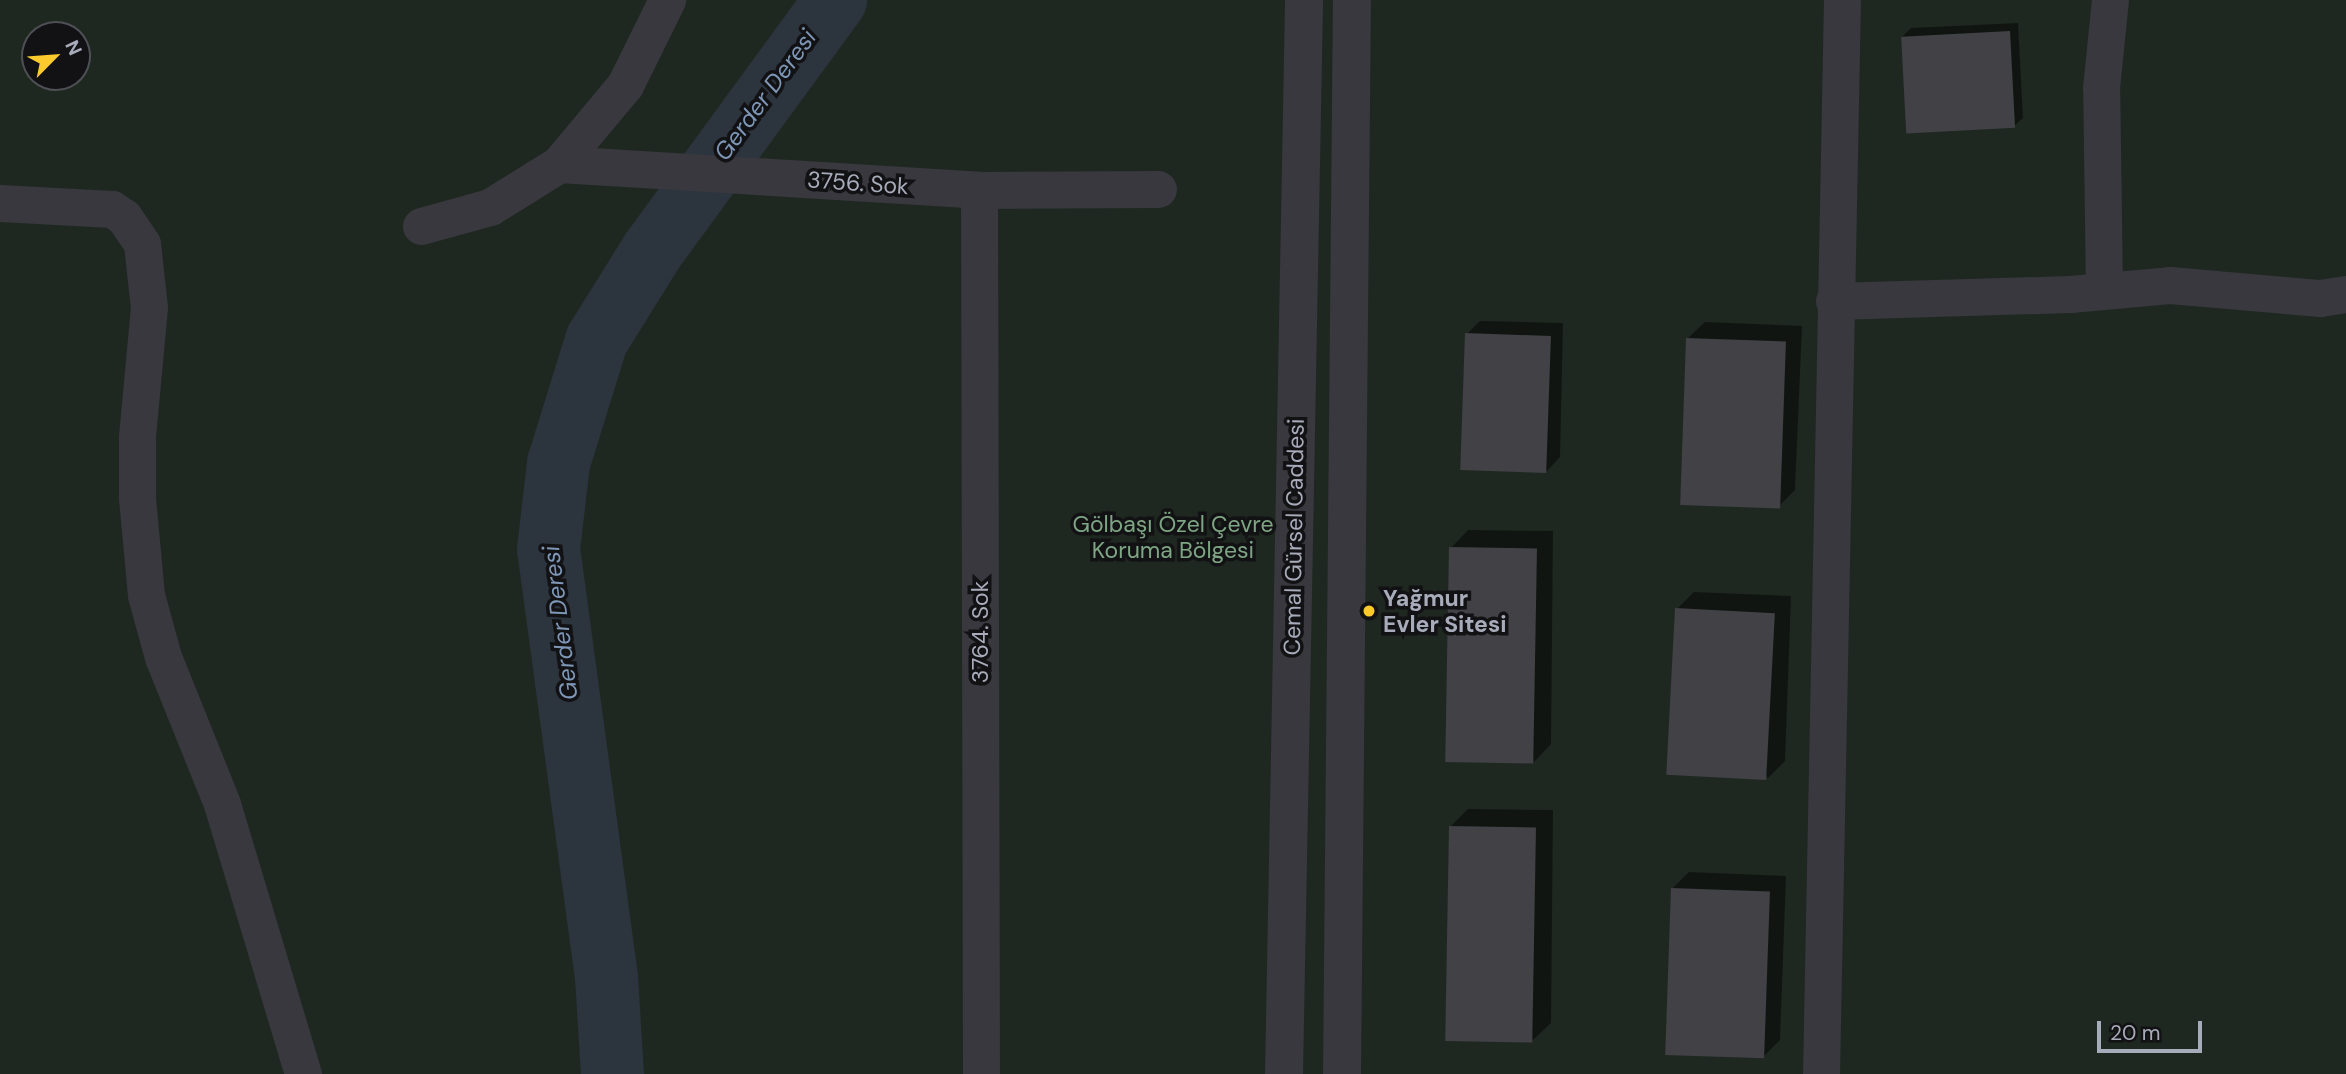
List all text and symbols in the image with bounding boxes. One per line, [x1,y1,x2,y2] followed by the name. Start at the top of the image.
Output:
[21,21,91,91] north arrow
[708,24,822,166] water label: Gerder Deresi
[59,36,88,59] text: N
[806,166,910,200] street label: 3756. Sok
[1278,418,1310,656] street label: Cemal Gürsel Caddesi
[1073,510,1273,564] park label: Gölbaşı Özel Çevre Koruma Bölgesi
[536,544,584,702] water label: Gerder Deresi
[966,581,994,683] street label: 3764. Sok
[1383,584,1506,638] place label: Yağmur Evler Sitesi
[1361,603,1377,619] marker: Yağmur Evler Sitesi
[2101,1007,2206,1052] scale bar
[2110,1019,2161,1047] text: 20 m

